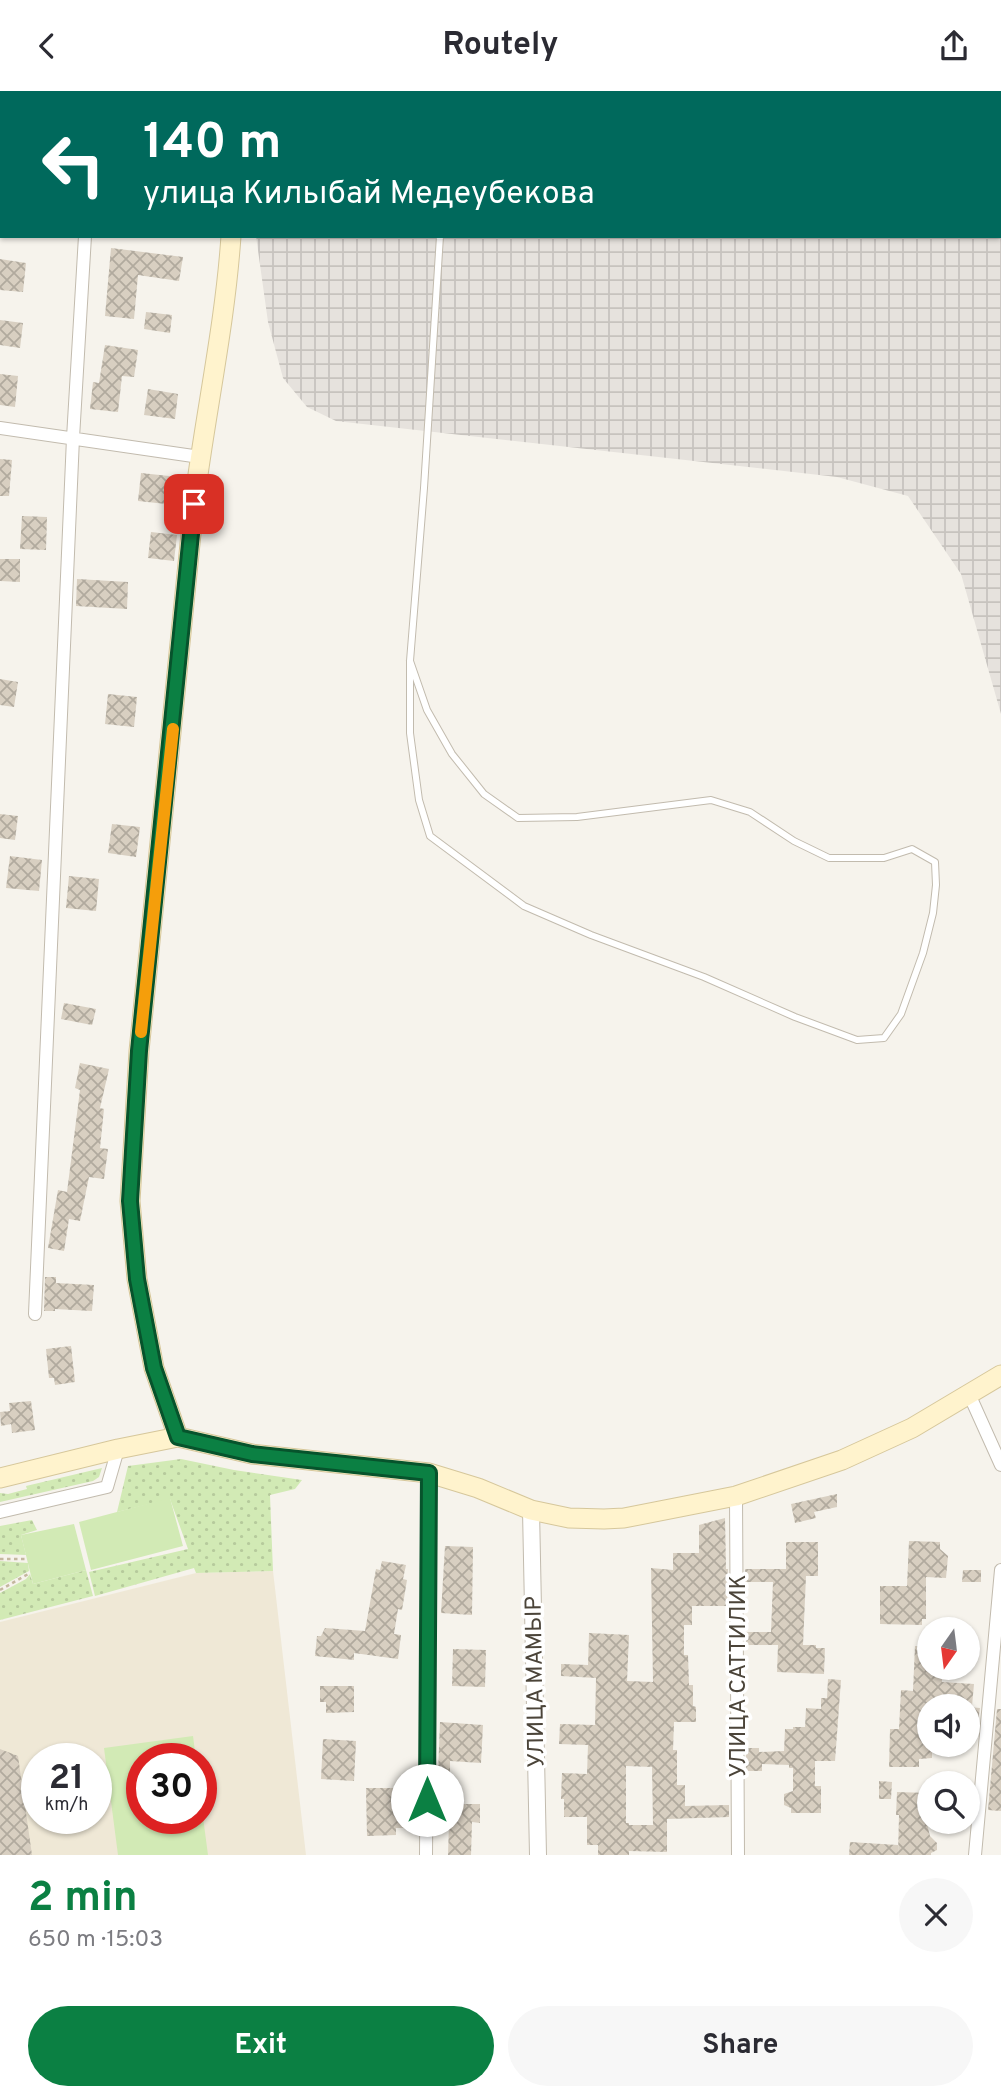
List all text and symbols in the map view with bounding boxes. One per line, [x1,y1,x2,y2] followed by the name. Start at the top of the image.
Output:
[443,26,558,66] text: Routely
[28,27,66,65] icon: back
[935,27,973,65] icon: share
[143,114,282,176] text: 140 m
[28,119,119,210] icon: left
[143,175,595,215] text: улица Килыбай Медеубекова
[164,474,224,534] pin
[175,485,213,523] icon: arrive
[725,1574,754,1778] street label: УЛИЦА САТТИЛИК
[521,1596,552,1768] street label: УЛИЦА МАМЫР
[917,1617,980,1680] north arrow
[917,1617,980,1834] map controls
[917,1694,980,1757] button: sound
[126,1743,217,1834] speed limit sign: 30
[49,1757,84,1801] text: 21
[390,1763,464,1837] position arrow
[917,1771,980,1834] button: search
[45,1794,88,1817] text: km/h
[28,1873,138,1926] text: 2 min
[899,1878,973,1952] button: close
[28,1926,163,1955] text: 650 m · 15:03
[28,2006,494,2086] button: Exit
[508,2006,973,2086] button: Share

